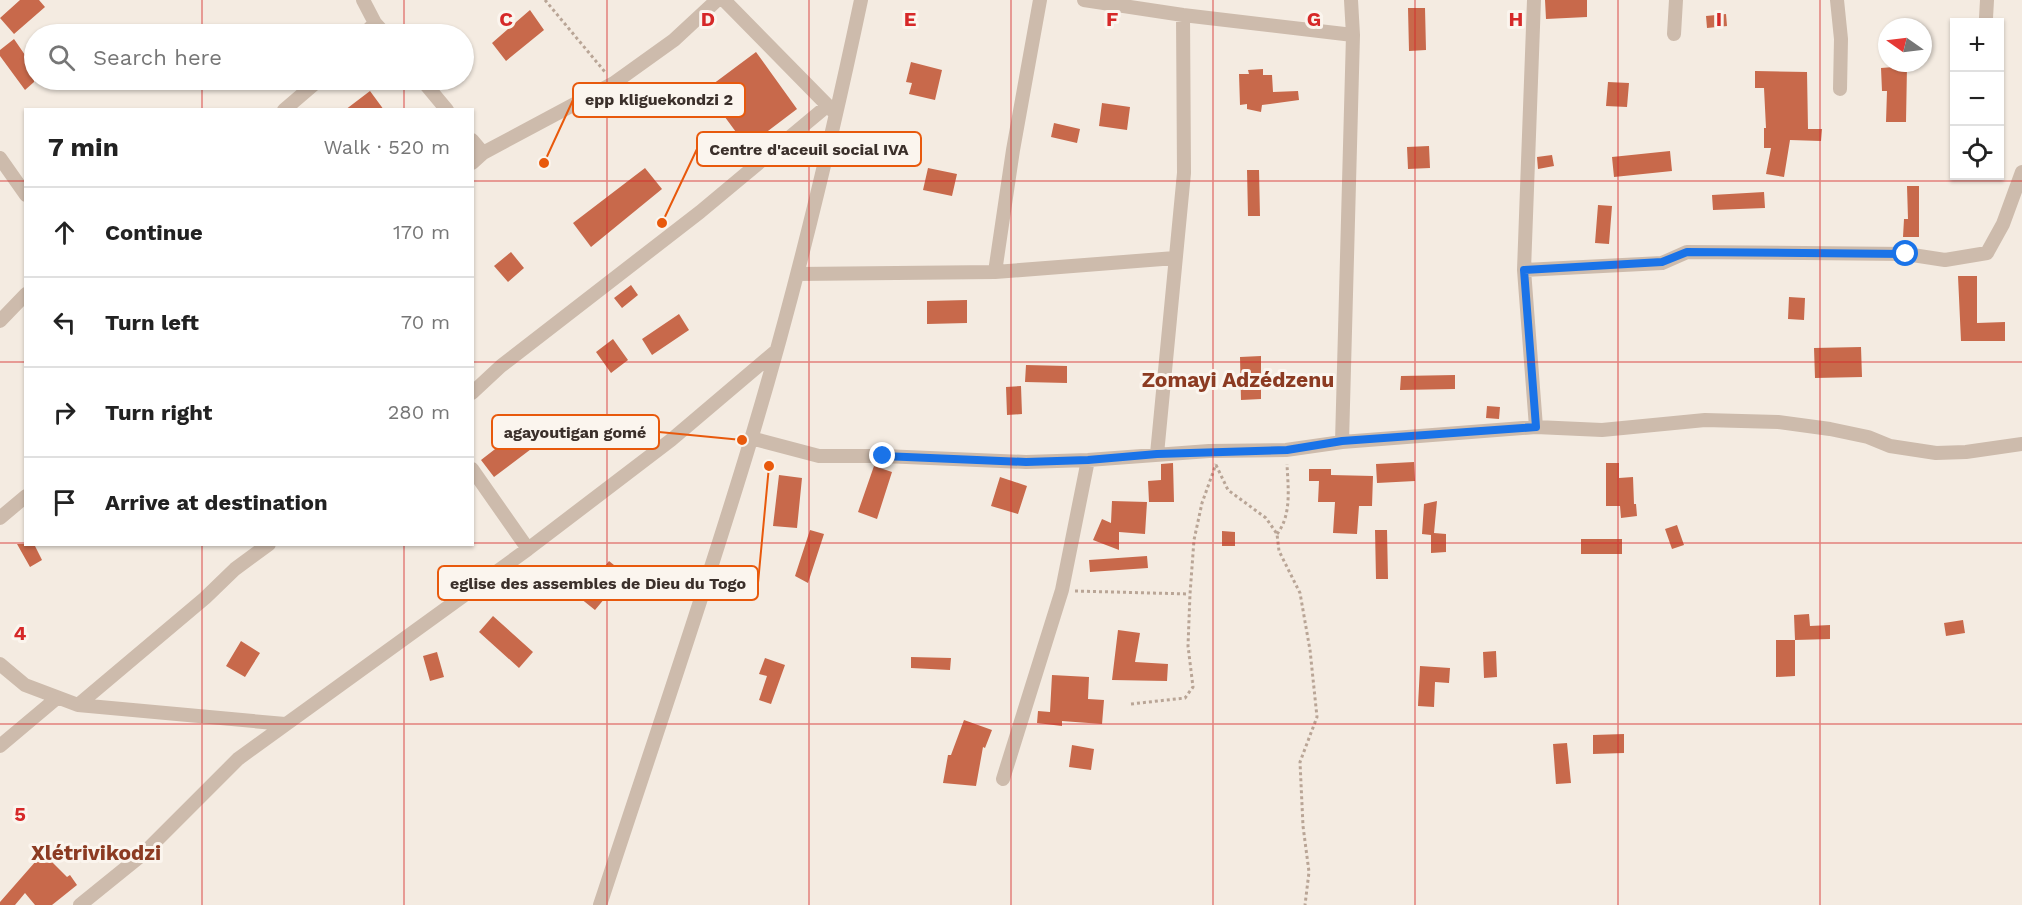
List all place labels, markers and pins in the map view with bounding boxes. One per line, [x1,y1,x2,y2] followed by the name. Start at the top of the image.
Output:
[573,83,745,117] callout: epp kliguekondzi 2
[697,132,921,166] callout: Centre d'aceuil social IVA
[492,415,659,449] callout: agayoutigan gomé
[438,566,758,600] callout: eglise des assembles de Dieu du Togo

